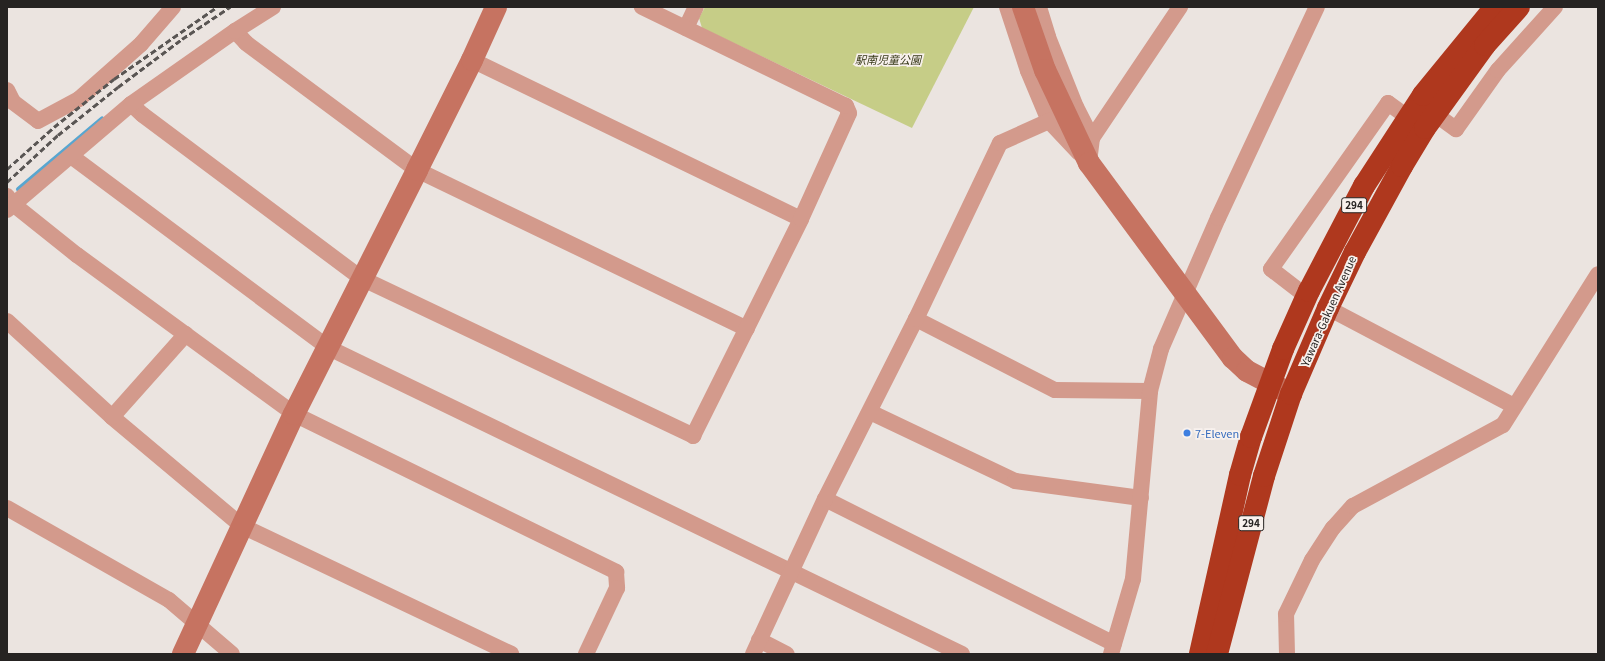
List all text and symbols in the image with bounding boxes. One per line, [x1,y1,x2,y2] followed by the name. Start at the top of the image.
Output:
[855,52,921,66] park label: 駅南児童公園
[1341,197,1367,213] road number: 294
[1298,254,1358,368] street label: Yawara-Gakuen Avenue
[1195,426,1239,440] place label: 7-Eleven
[1182,428,1192,438] marker: 7-Eleven
[1238,515,1264,531] road number: 294

